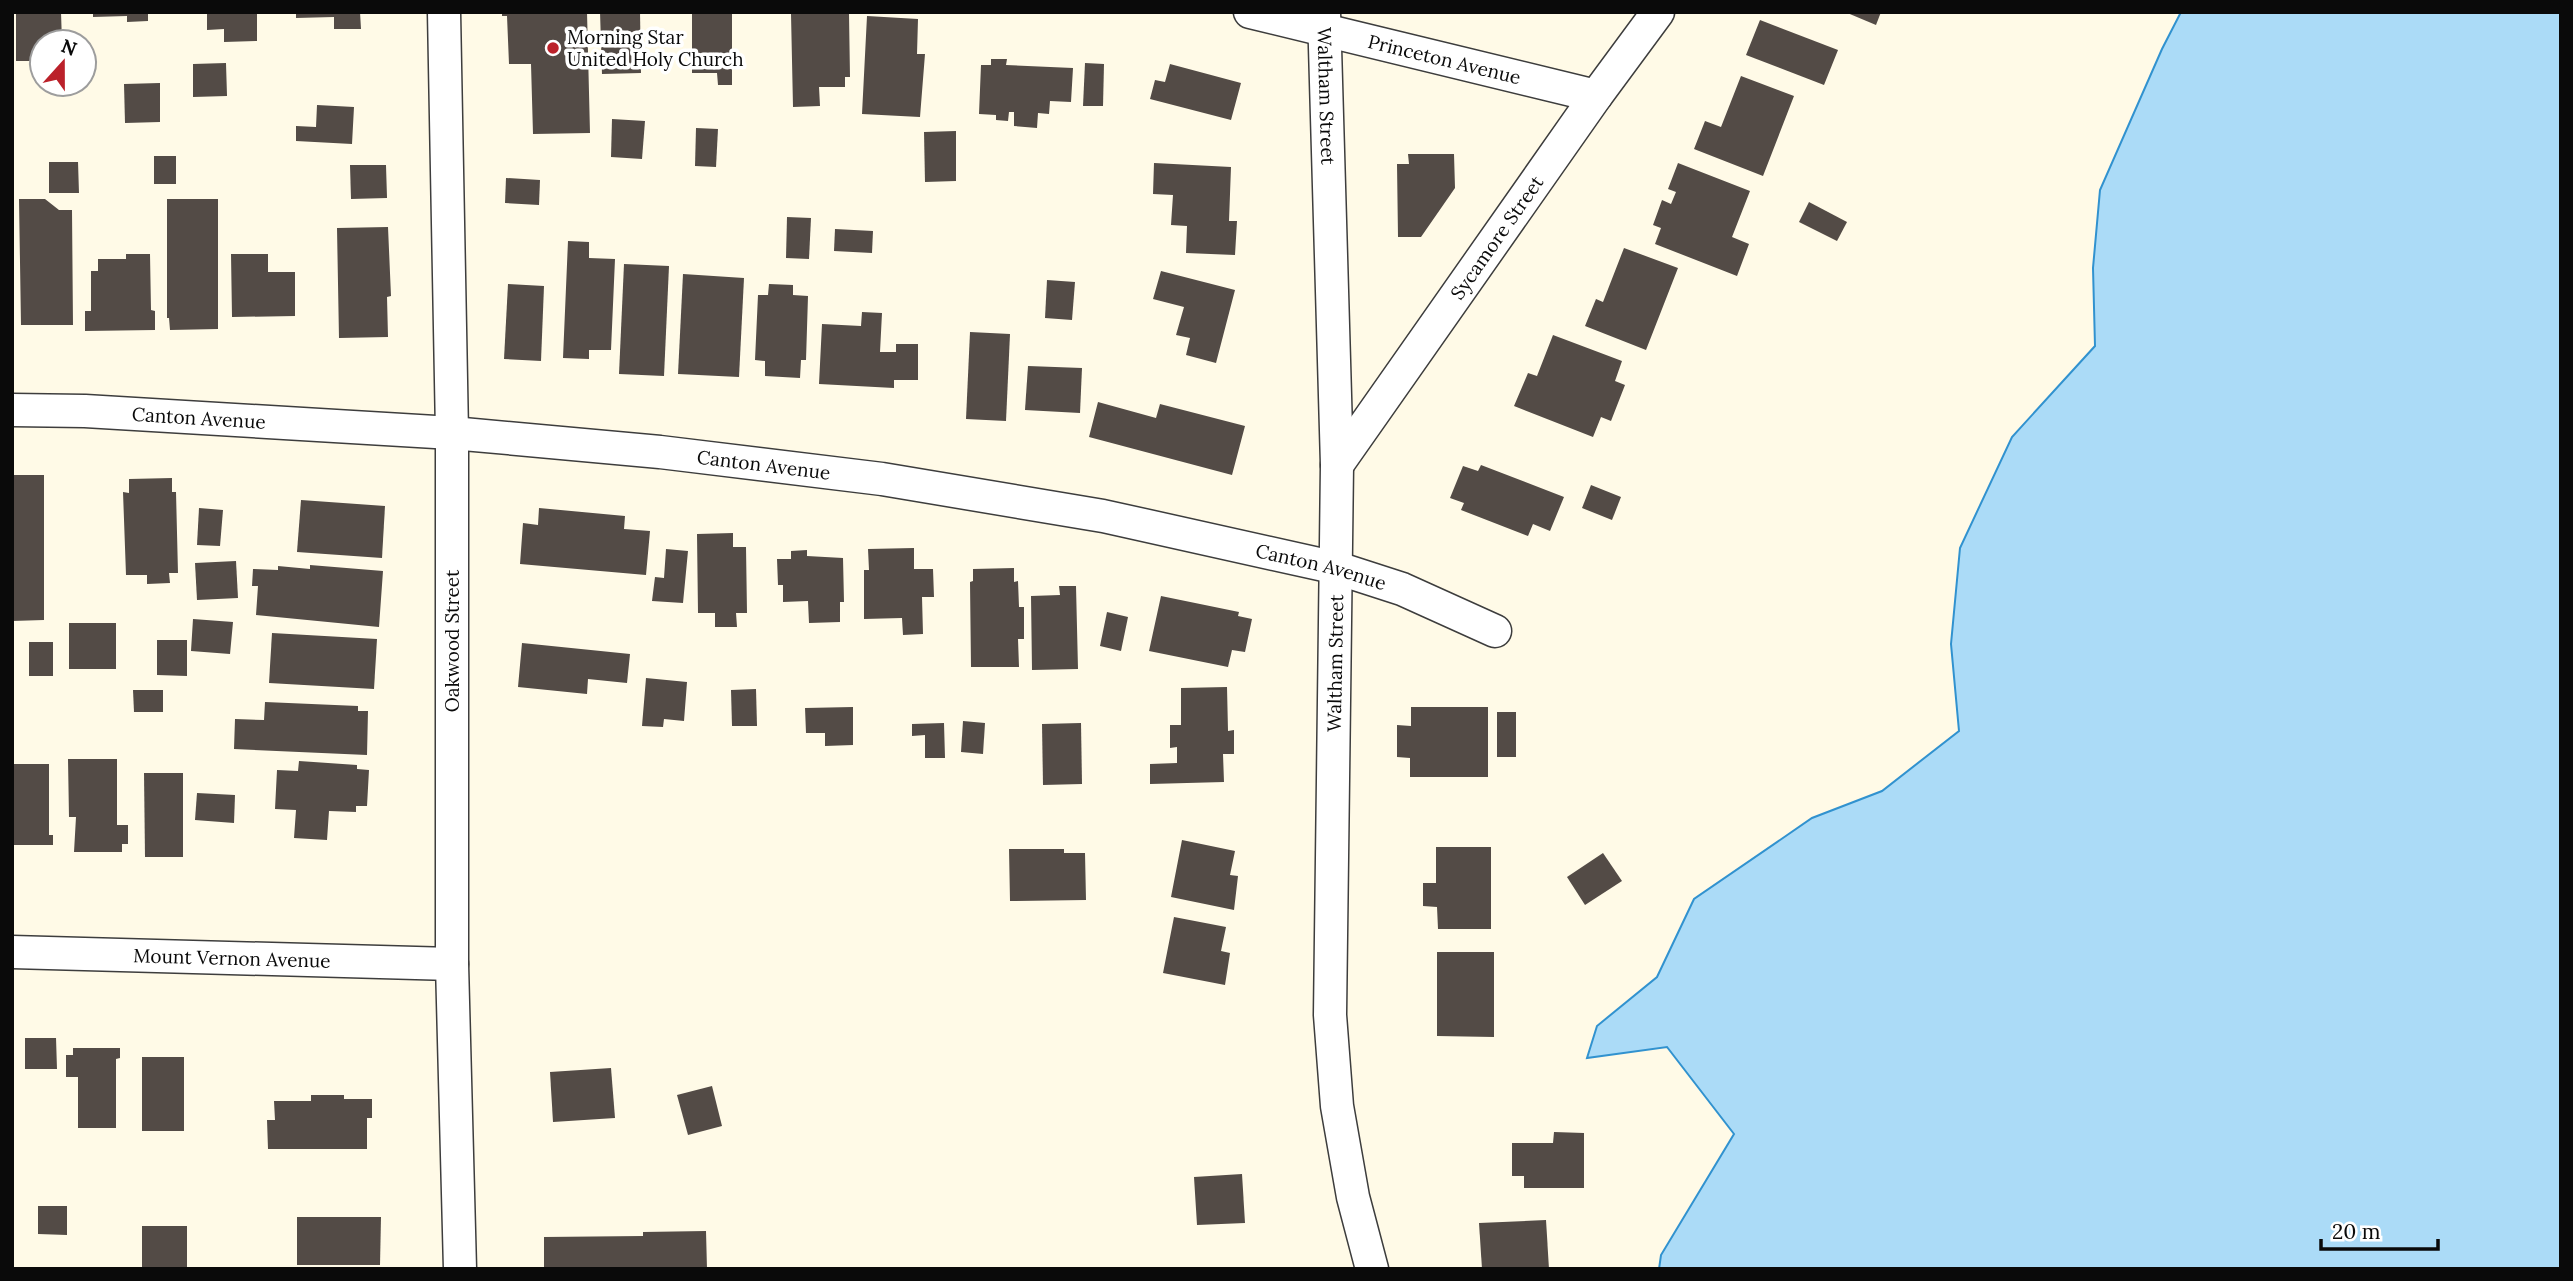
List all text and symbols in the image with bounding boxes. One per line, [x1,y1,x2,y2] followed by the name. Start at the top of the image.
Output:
[567,25,744,71] place label: Morning Star United Holy Church
[1312,27,1340,166] street label: Waltham Street
[28,28,98,98] north arrow
[1366,29,1523,89] street label: Princeton Avenue
[58,33,81,61] text: N
[545,40,561,56] marker: Morning Star United Holy Church
[1445,170,1549,304] street label: Sycamore Street
[131,402,266,434] street label: Canton Avenue
[696,445,832,485] street label: Canton Avenue
[1253,538,1389,595] street label: Canton Avenue
[440,569,464,712] street label: Oakwood Street
[1322,593,1348,732] street label: Waltham Street
[133,943,331,973] street label: Mount Vernon Avenue
[2321,1208,2438,1252] scale bar
[2332,1218,2381,1245] text: 20 m

